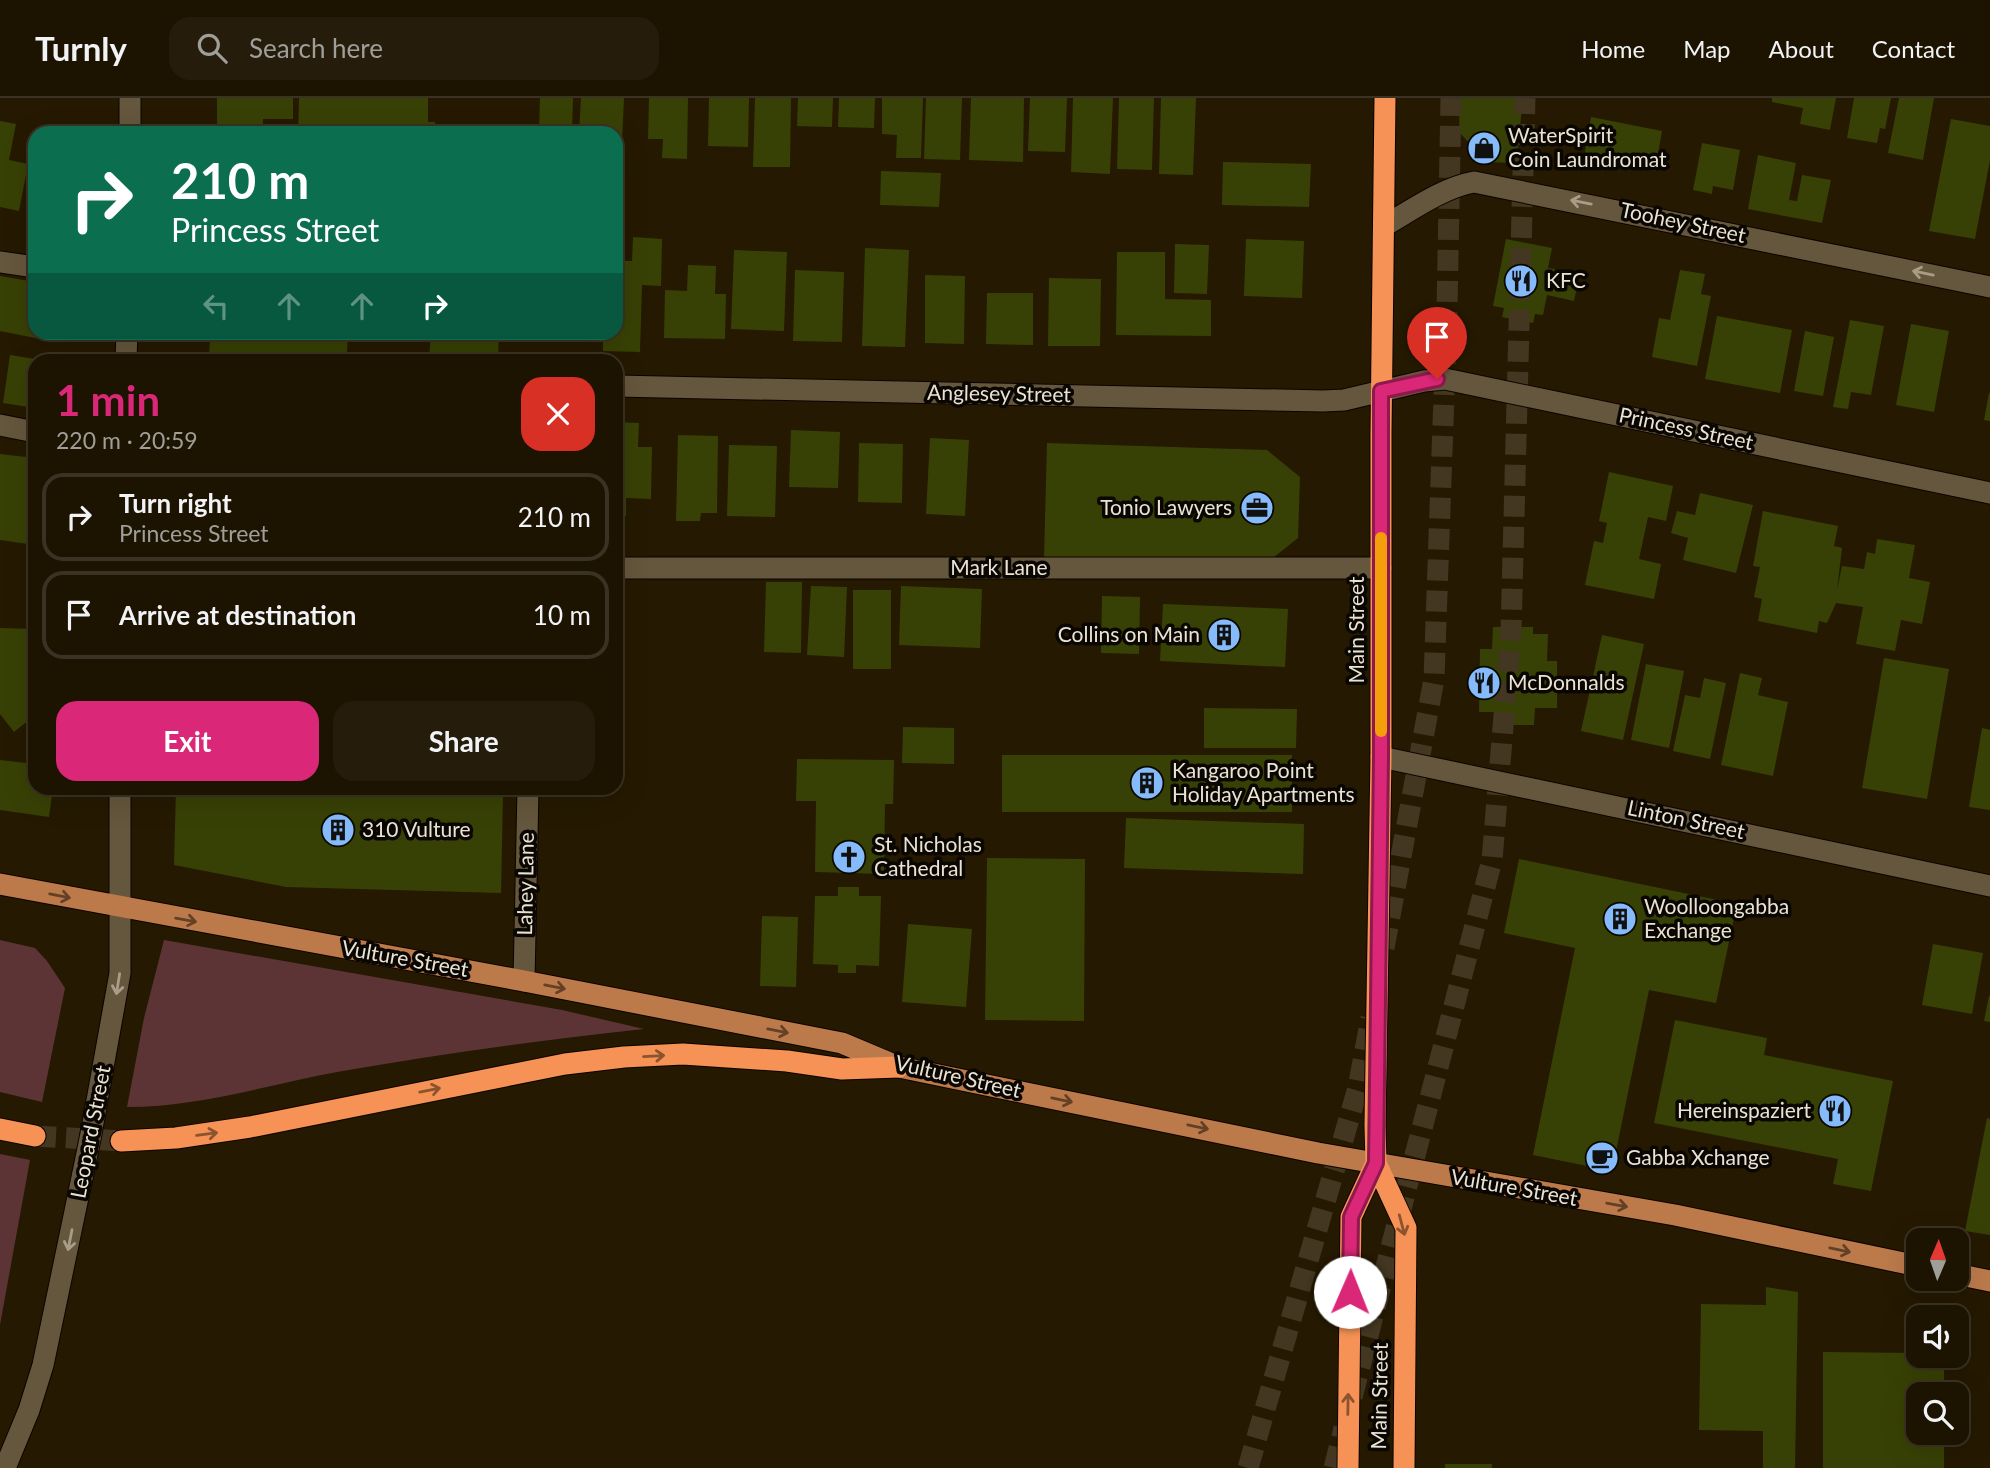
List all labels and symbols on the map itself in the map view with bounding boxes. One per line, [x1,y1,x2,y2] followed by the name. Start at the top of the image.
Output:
[1508,122,1667,171] place label: WaterSpirit Coin Laundromat
[1465,129,1503,167] shop icon: WaterSpirit Coin Laundromat
[1570,194,1593,208] one-way arrow
[1619,196,1749,247] street label: Toohey Street
[1502,262,1540,300] restaurant icon: KFC
[1912,266,1935,280] one-way arrow
[1546,267,1586,292] place label: KFC
[1407,307,1467,379] pin
[927,379,1072,406] street label: Anglesey Street
[1617,401,1756,454] street label: Princess Street
[1238,489,1276,527] office icon: Tonio Lawyers
[1100,494,1232,519] place label: Tonio Lawyers
[950,554,1048,579] street label: Mark Lane
[1343,576,1368,684] street label: Main Street
[1205,616,1243,654] building icon: Collins on Main
[1058,621,1200,646] place label: Collins on Main
[1465,664,1503,702] restaurant icon: McDonnalds
[1508,669,1625,694] place label: McDonnalds
[1172,757,1355,806] place label: Kangaroo Point Holiday Apartments
[1128,764,1166,802] building icon: Kangaroo Point Holiday Apartments
[1625,794,1748,843] street label: Linton Street
[319,811,357,849] building icon: 310 Vulture
[362,816,471,841] place label: 310 Vulture
[874,831,982,880] place label: St. Nicholas Cathedral
[511,832,538,936] street label: Lahey Lane
[830,838,868,876] church icon: St. Nicholas Cathedral
[48,889,71,903] one-way arrow
[1644,893,1789,942] place label: Woolloongabba Exchange
[1601,900,1639,938] building icon: Woolloongabba Exchange
[174,914,197,927] one-way arrow
[340,934,471,981] street label: Vulture Street
[111,972,124,995] one-way arrow
[543,980,566,994] one-way arrow
[766,1024,789,1038] one-way arrow
[643,1049,666,1062] one-way arrow
[893,1049,1024,1102] street label: Vulture Street
[64,1063,115,1200] street label: Leopard Street
[418,1083,441,1097] one-way arrow
[1816,1092,1854,1130] restaurant icon: Hereinspaziert
[1050,1093,1073,1107] one-way arrow
[1677,1097,1811,1122] place label: Hereinspaziert
[1186,1121,1209,1135] one-way arrow
[195,1127,217,1140] one-way arrow
[1583,1139,1621,1177] cafe icon: Gabba Xchange
[1626,1144,1770,1169] place label: Gabba Xchange
[1449,1163,1580,1210] street label: Vulture Street
[1605,1199,1628,1212] one-way arrow
[1397,1214,1410,1236] one-way arrow
[62,1228,76,1251] one-way arrow
[1906,1228,1969,1292] north arrow
[1828,1243,1851,1257] one-way arrow
[1313,1255,1387,1329] position arrow
[1365,1342,1392,1450] street label: Main Street
[1342,1393,1355,1416] one-way arrow

